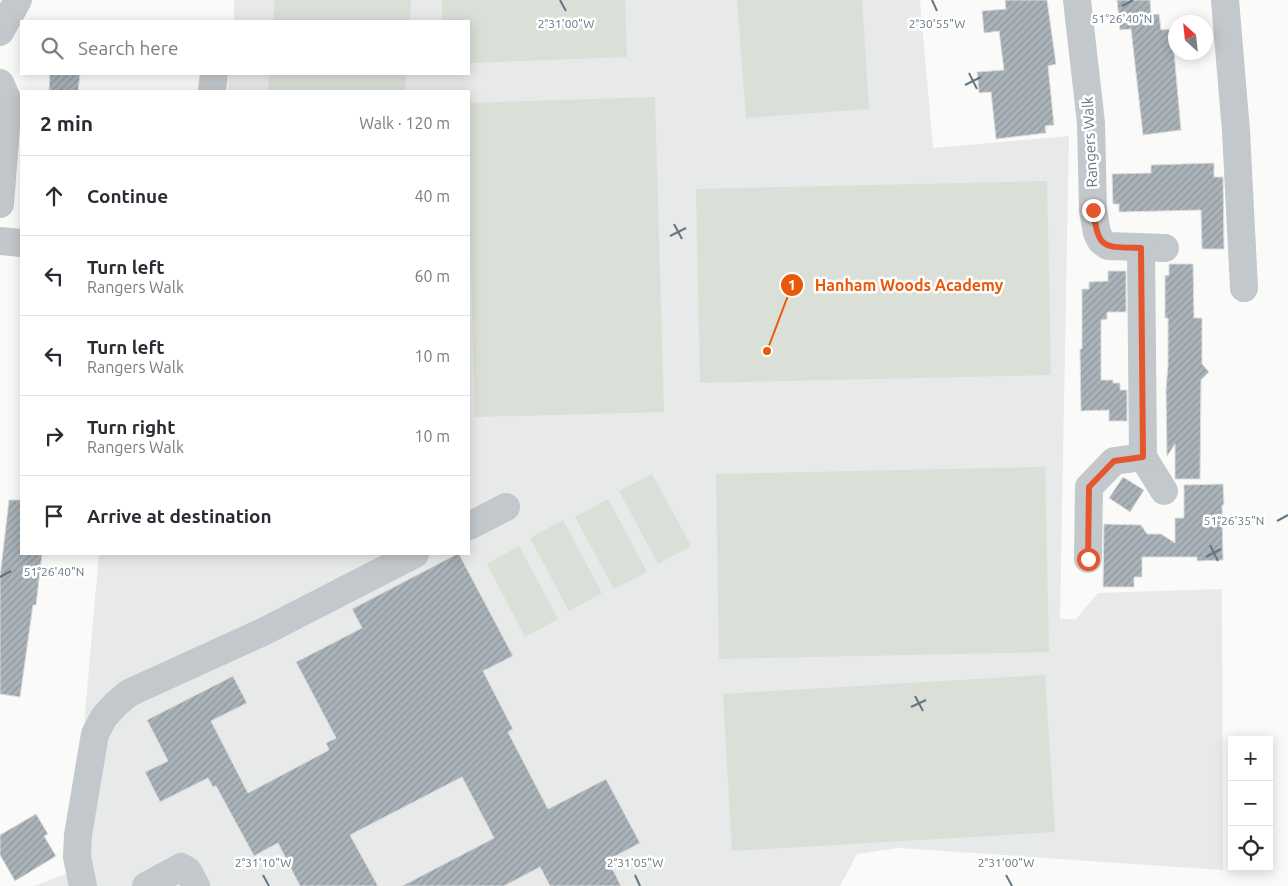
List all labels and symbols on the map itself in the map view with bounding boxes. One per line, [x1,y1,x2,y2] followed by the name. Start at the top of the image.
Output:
[1092,12,1152,25] text: 51°26'40"N
[1168,15,1213,60] north arrow
[538,17,594,30] text: 2°31'00"W
[909,17,965,30] text: 2°30'55"W
[1079,96,1100,188] street label: Rangers Walk
[1082,199,1105,222] route end
[780,270,1013,301] callout: Hanham Woods Academy
[788,276,796,293] text: 1
[815,276,1004,294] text: Hanham Woods Academy
[1204,514,1264,527] text: 51°26'35"N
[1077,548,1100,571] route start
[24,565,84,578] text: 51°26'40"N
[235,856,291,869] text: 2°31'10"W
[607,856,663,869] text: 2°31'05"W
[978,856,1034,869] text: 2°31'00"W

